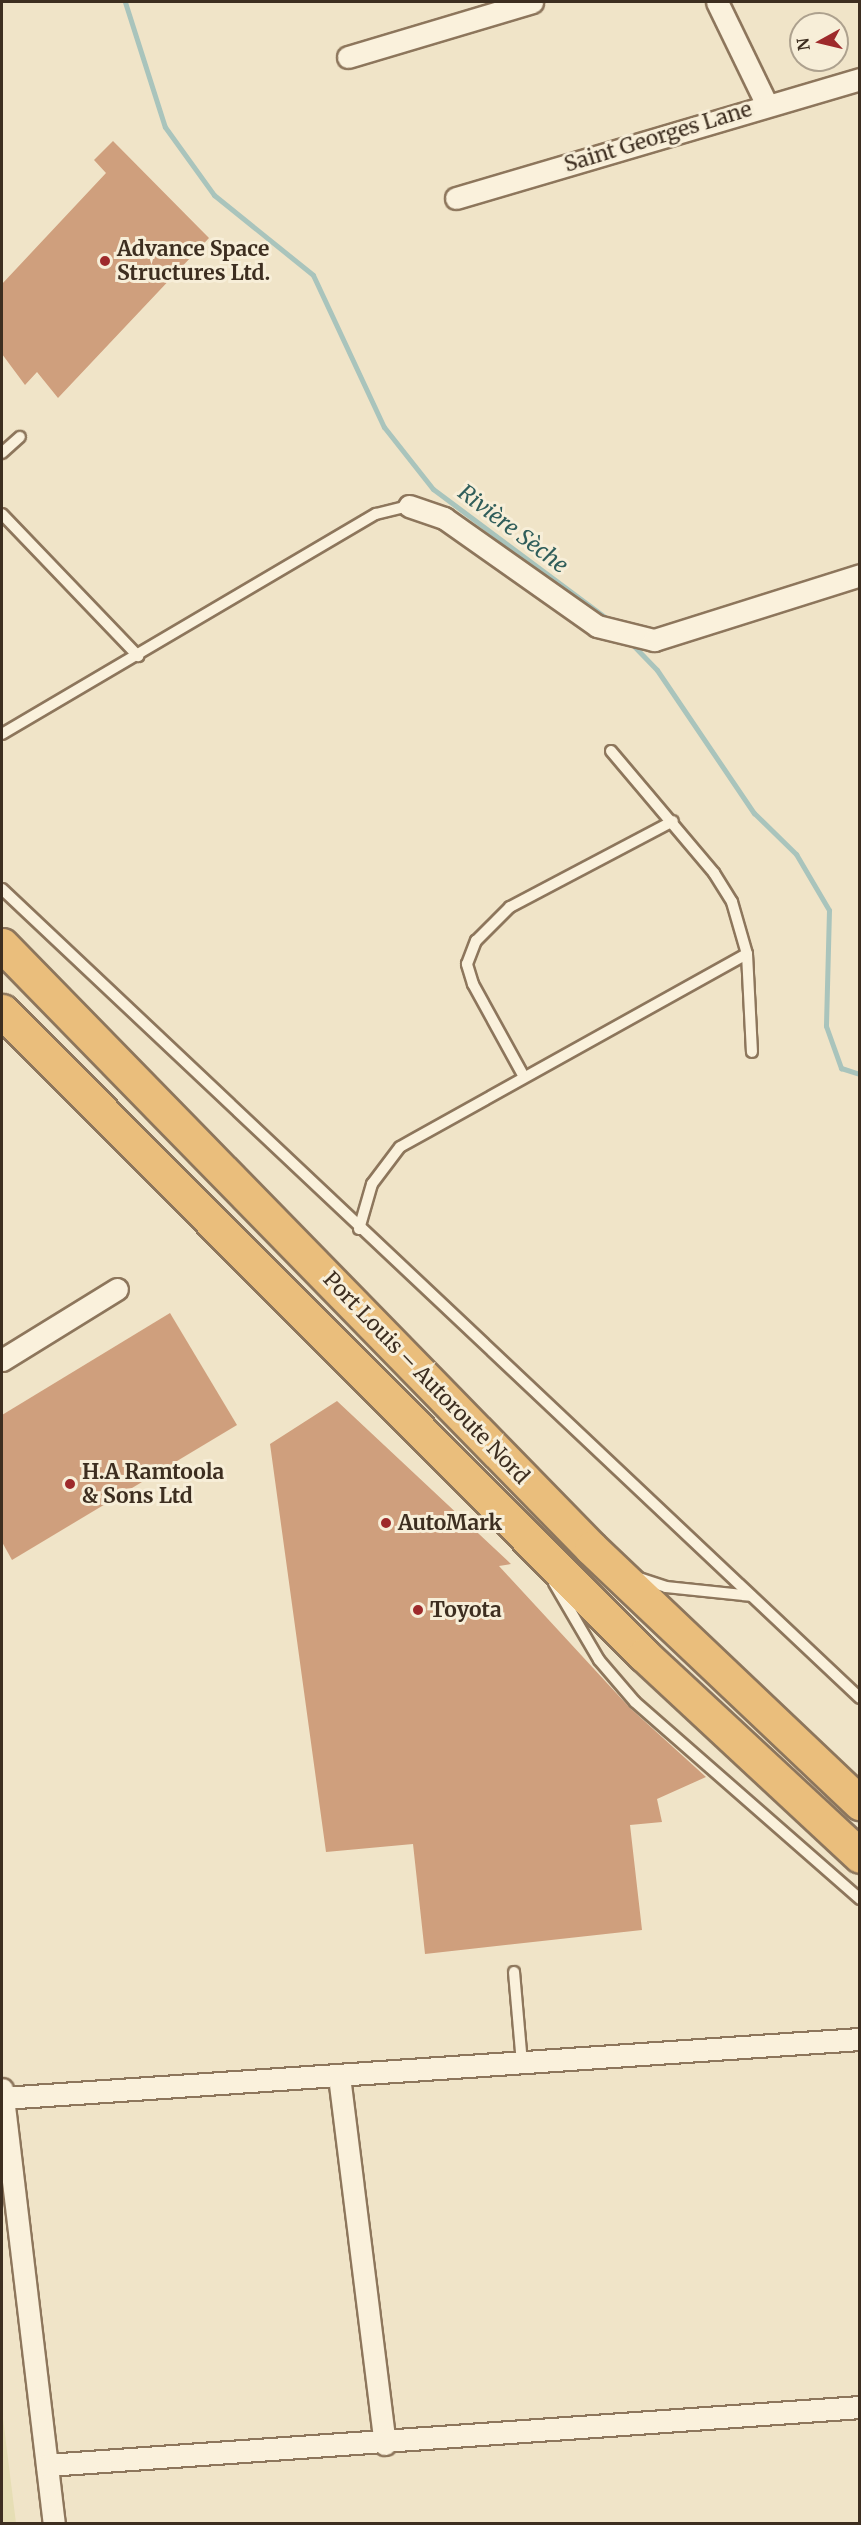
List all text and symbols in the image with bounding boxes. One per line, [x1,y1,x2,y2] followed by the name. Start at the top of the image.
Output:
[789,12,849,72] north arrow
[792,37,814,52] text: N
[561,96,755,178] street label: Saint Georges Lane
[117,236,270,286] place label: Advance Space Structures Ltd.
[98,254,112,268] marker: Advance Space Structures Ltd.
[453,479,573,579] water label: Rivière Sèche
[318,1267,534,1489] street label: Port Louis – Autoroute Nord
[82,1459,224,1509] place label: H.A Ramtoola & Sons Ltd
[63,1477,77,1491] marker: H.A Ramtoola & Sons Ltd
[398,1510,502,1536] place label: AutoMark
[379,1516,393,1530] marker: AutoMark
[430,1597,502,1623] place label: Toyota
[411,1603,425,1617] marker: Toyota

